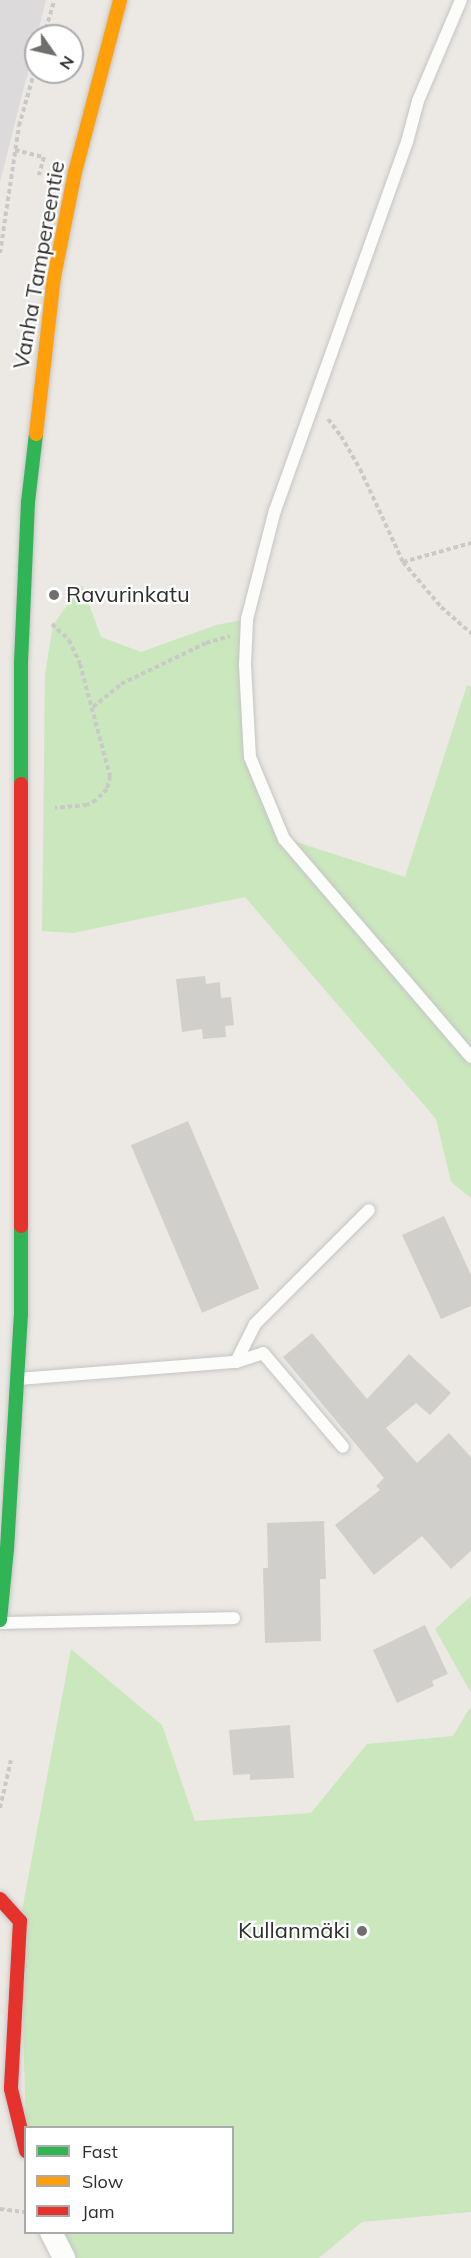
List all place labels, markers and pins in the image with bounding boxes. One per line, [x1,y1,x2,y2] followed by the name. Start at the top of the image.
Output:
[66,582,190,608] place label: Ravurinkatu
[47,588,61,602] marker: Ravurinkatu
[238,1918,350,1944] place label: Kullanmäki
[355,1924,369,1938] marker: Kullanmäki

